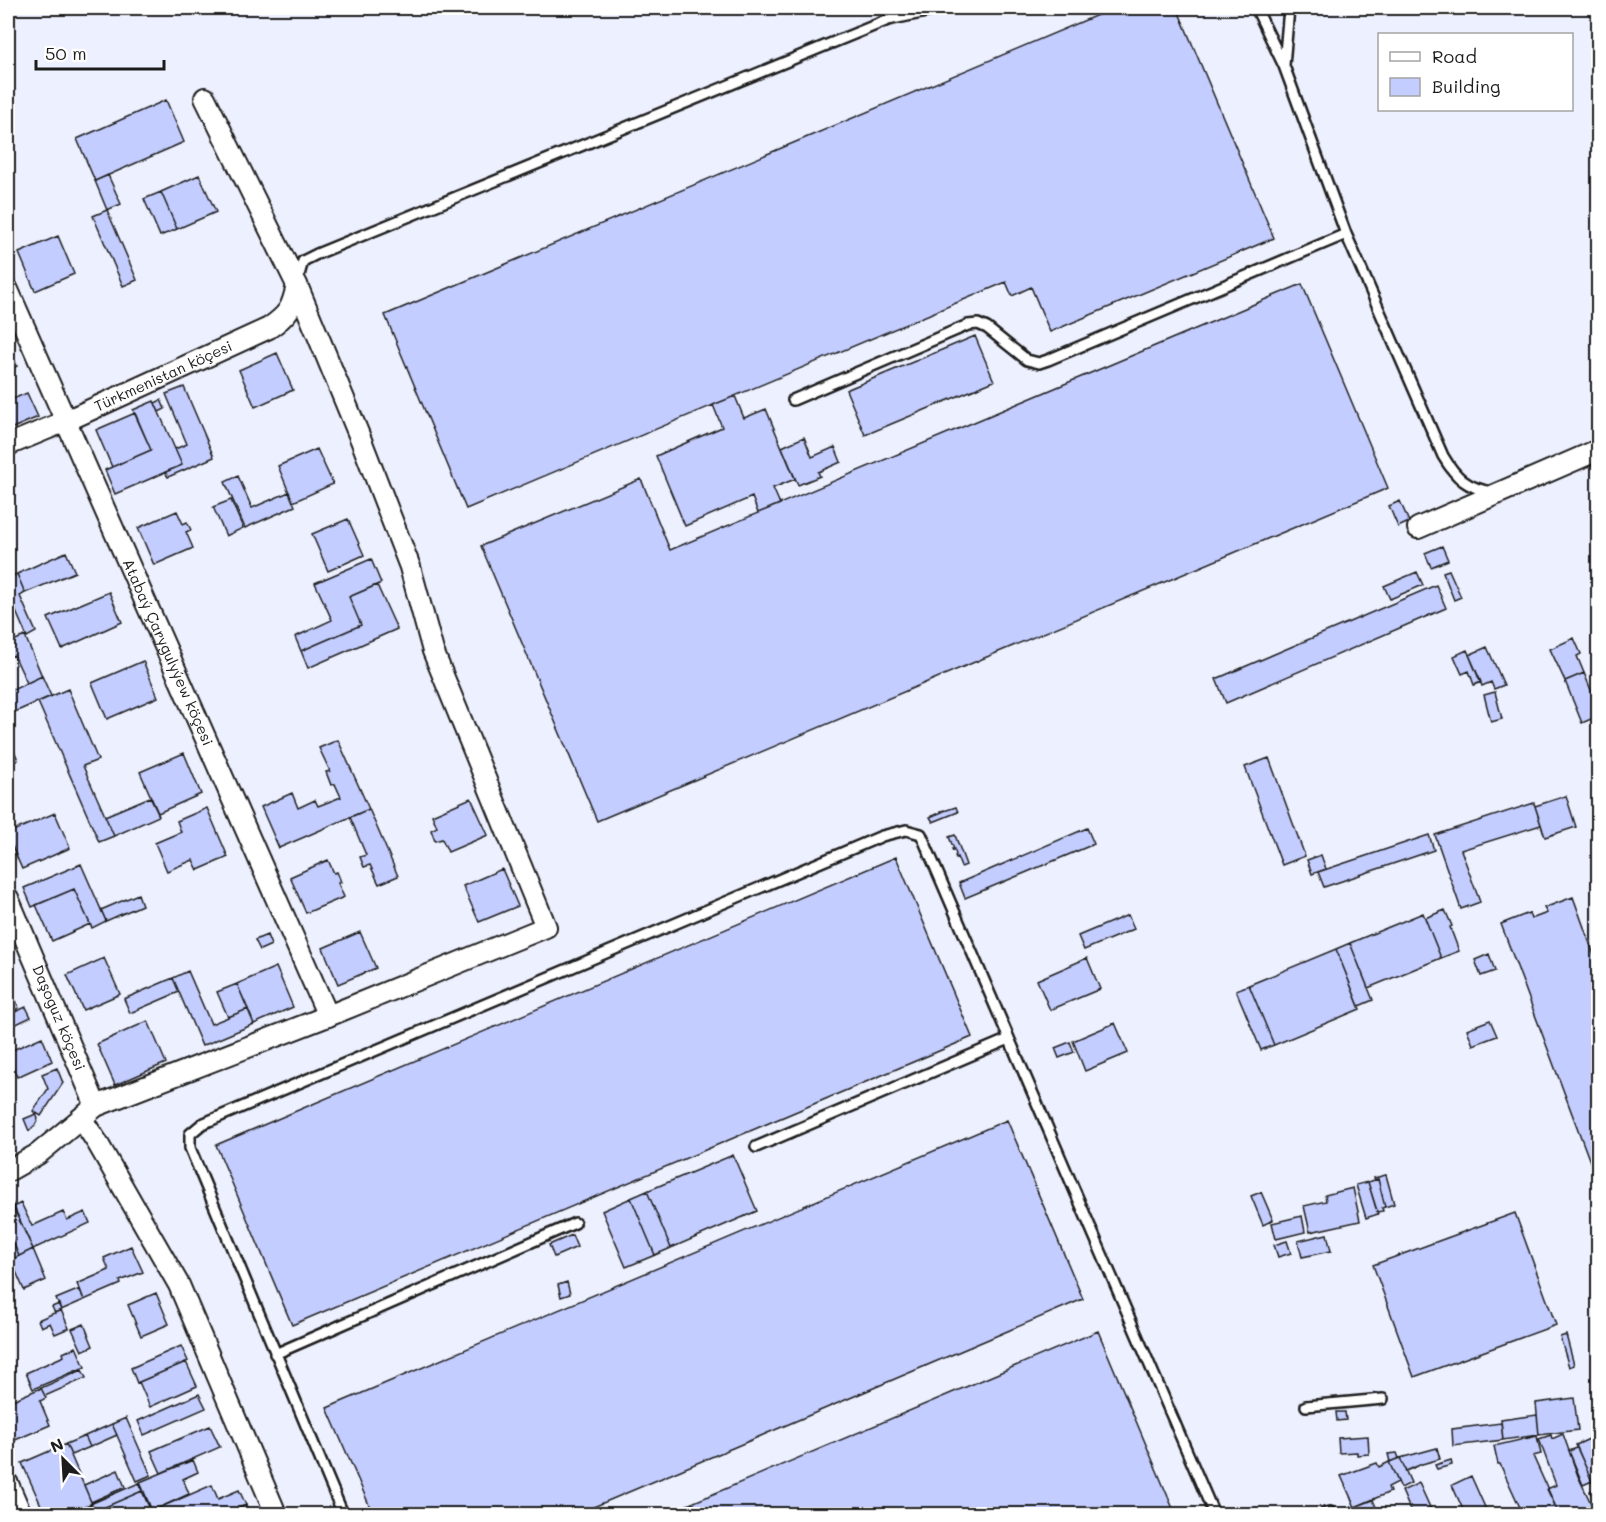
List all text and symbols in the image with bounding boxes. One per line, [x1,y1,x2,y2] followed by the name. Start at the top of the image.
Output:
[36,33,164,71] scale bar
[1378,33,1573,111] legend
[45,41,87,65] text: 50 m
[1432,44,1477,68] text: Road
[1432,74,1500,98] text: Building
[91,335,235,416] street label: Türkmenistan köçesi
[119,555,219,749] street label: Atabaý Çarygulyýew köçesi
[28,961,91,1073] street label: Daşoguz köçesi
[33,1429,93,1489] north arrow
[47,1433,67,1457] text: N

